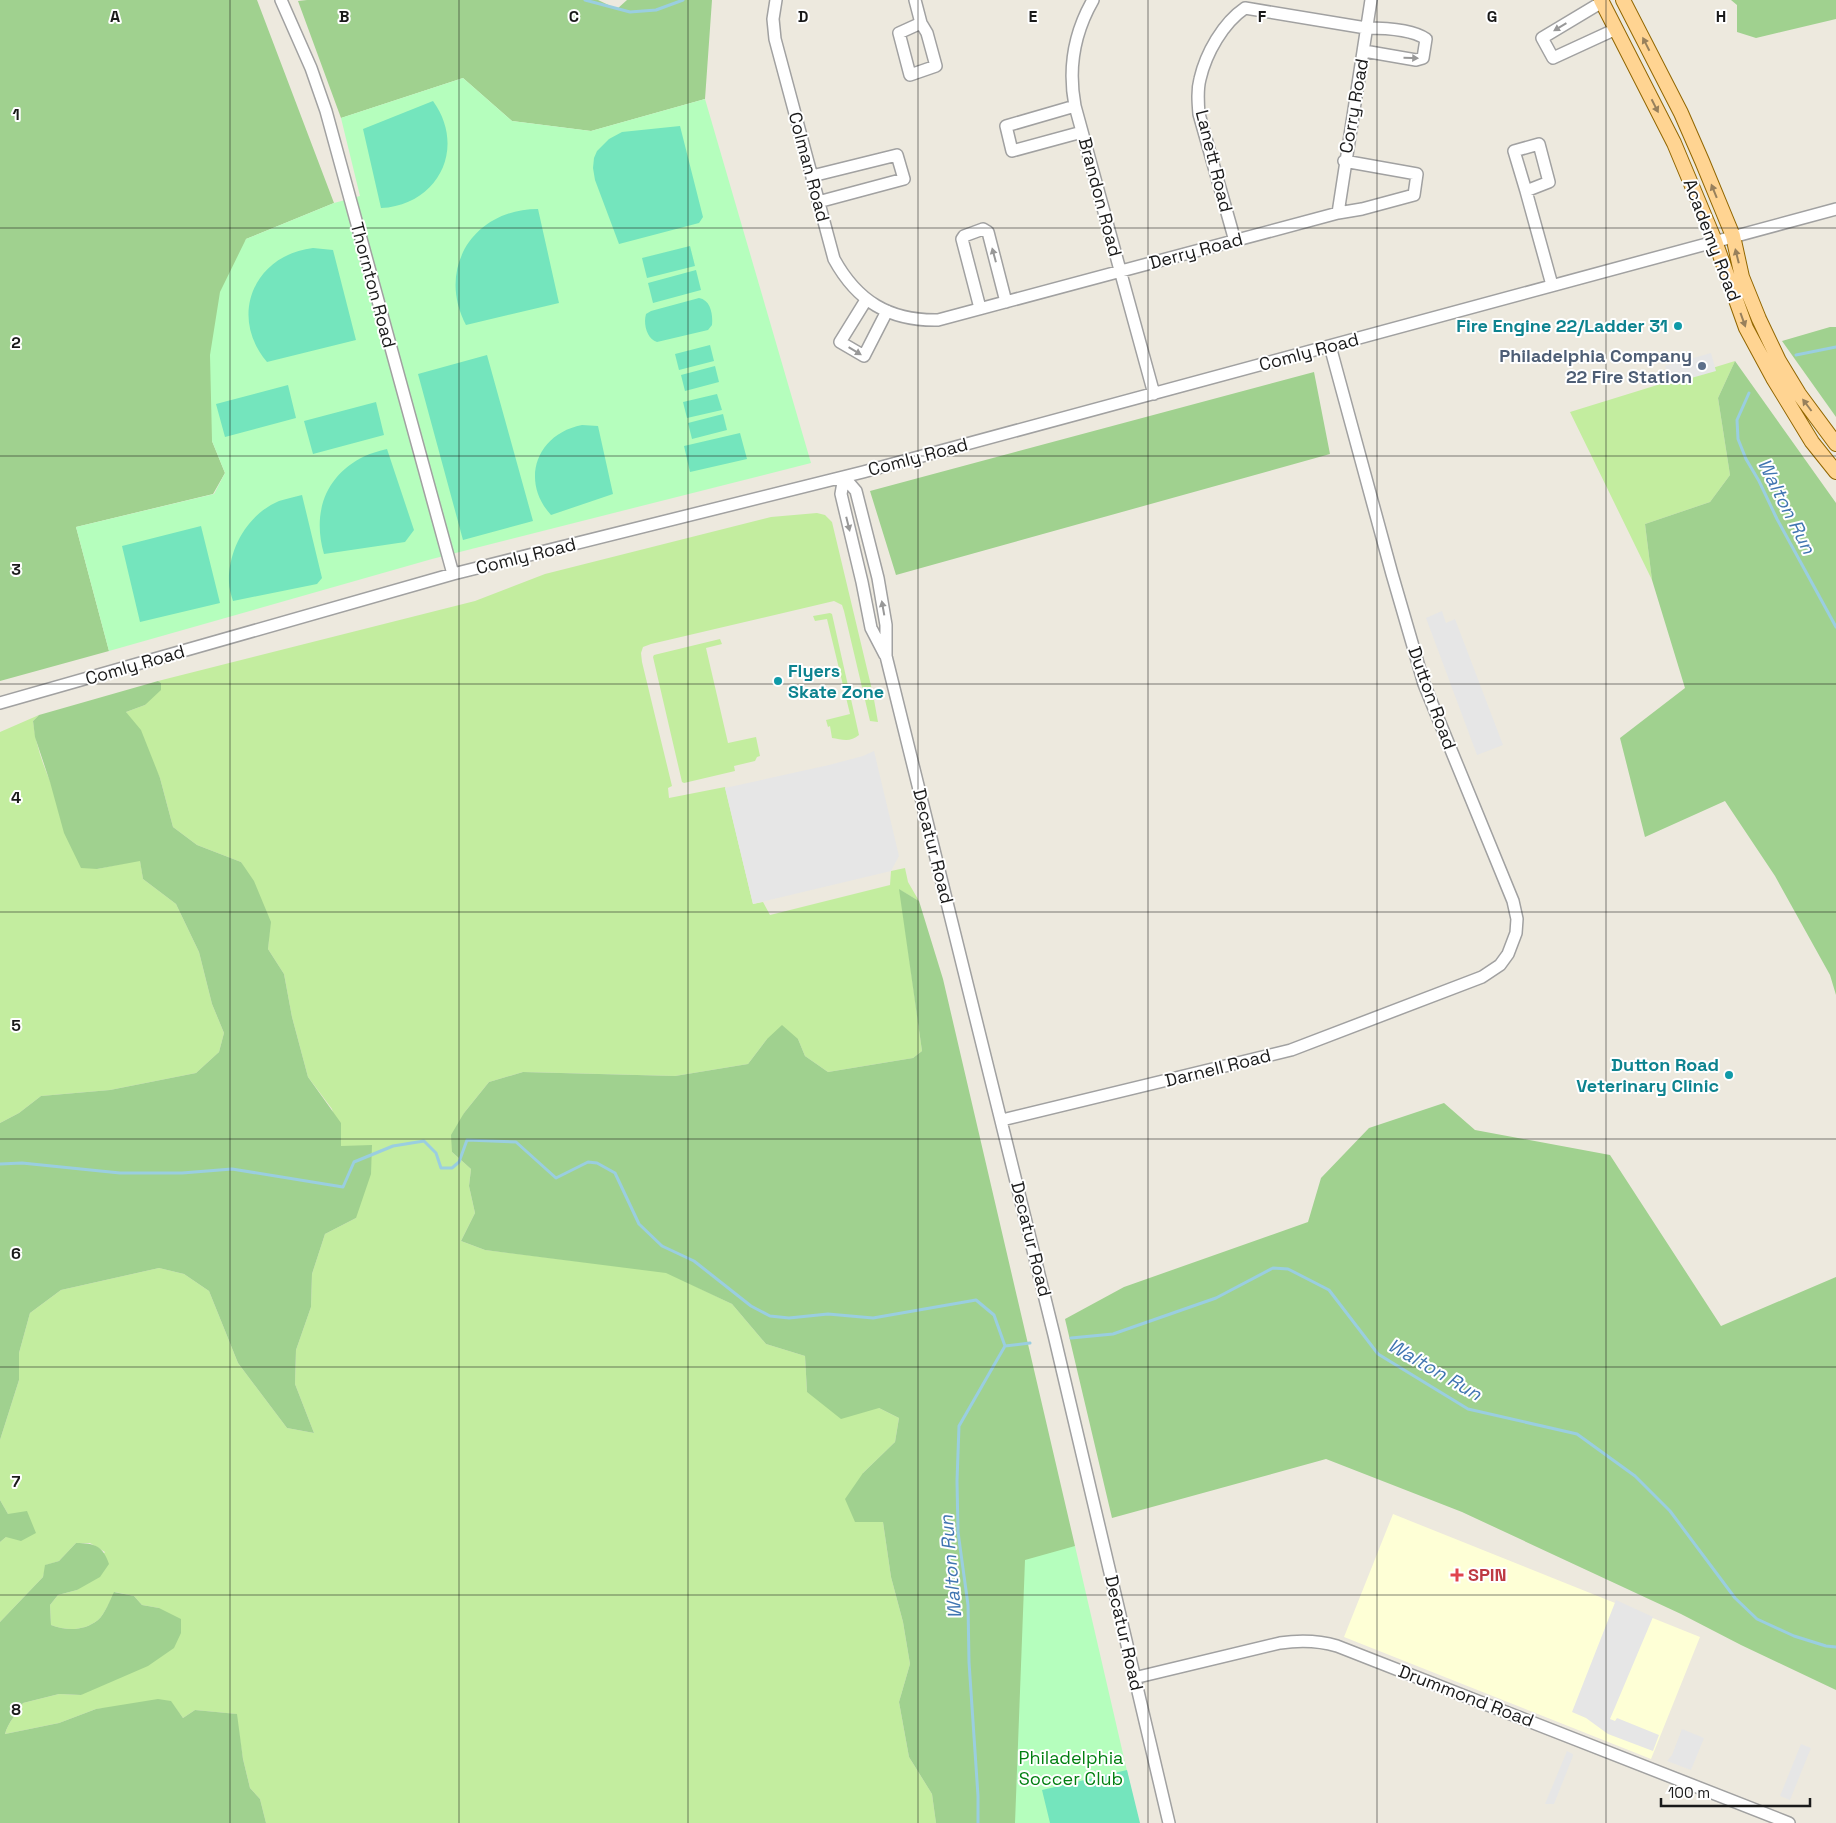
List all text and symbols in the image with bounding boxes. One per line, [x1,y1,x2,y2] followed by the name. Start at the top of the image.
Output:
[110,6,120,27] text: A
[339,6,349,27] text: B
[569,6,579,27] text: C
[798,6,808,27] text: D
[1029,6,1038,27] text: E
[1258,6,1267,27] text: F
[1487,6,1497,27] text: G
[1716,6,1726,27] text: H
[1554,23,1567,32] one-way arrow
[1642,37,1650,51] one-way arrow
[1404,55,1420,63] one-way arrow
[1334,57,1373,155] street label: Corry Road
[1651,99,1659,113] one-way arrow
[12,104,20,125] text: 1
[1191,107,1238,214] street label: Lanett Road
[784,109,835,224] street label: Colman Road
[1074,135,1127,259] street label: Brandon Road
[1679,175,1746,304] street label: Academy Road
[1710,184,1718,198] one-way arrow
[346,219,401,350] street label: Thornton Road
[1147,227,1245,274] street label: Derry Road
[989,247,997,262] one-way arrow
[1733,248,1741,263] one-way arrow
[1740,312,1747,327] one-way arrow
[1456,314,1668,337] place label: Fire Engine 22/Ladder 31
[1672,320,1684,332] marker: Fire Engine 22/Ladder 31
[1256,327,1361,376] street label: Comly Road
[11,332,21,353] text: 2
[1499,344,1692,388] place label: Philadelphia Company 22 Fire Station
[848,346,861,356] one-way arrow
[1696,360,1708,372] marker: Philadelphia Company 22 Fire Station
[1802,398,1812,412] one-way arrow
[865,432,970,481] street label: Comly Road
[1752,454,1821,559] water label: Walton Run
[844,517,852,532] one-way arrow
[473,532,578,579] street label: Comly Road
[11,559,21,580] text: 3
[878,599,886,615] one-way arrow
[82,639,187,690] street label: Comly Road
[1403,643,1462,753] street label: Dutton Road
[788,659,884,703] place label: Flyers Skate Zone
[772,675,784,687] marker: Flyers Skate Zone
[908,786,959,906] street label: Decatur Road
[11,787,21,808] text: 4
[11,1015,21,1036] text: 5
[1163,1043,1273,1092] street label: Darnell Road
[1576,1053,1719,1097] place label: Dutton Road Veterinary Clinic
[1723,1069,1735,1081] marker: Dutton Road Veterinary Clinic
[1006,1179,1057,1299] street label: Decatur Road
[11,1243,21,1264] text: 6
[1383,1333,1486,1406] water label: Walton Run
[12,1471,21,1492] text: 7
[933,1514,967,1620] water label: Walton Run
[1468,1563,1507,1586] place label: SPIN
[1450,1568,1464,1582] marker: SPIN
[1100,1573,1149,1693] street label: Decatur Road
[1395,1659,1537,1732] street label: Drummond Road
[11,1699,21,1720] text: 8
[1019,1746,1123,1790] park label: Philadelphia Soccer Club
[1661,1776,1810,1808] scale bar
[1668,1783,1710,1802] text: 100 m

